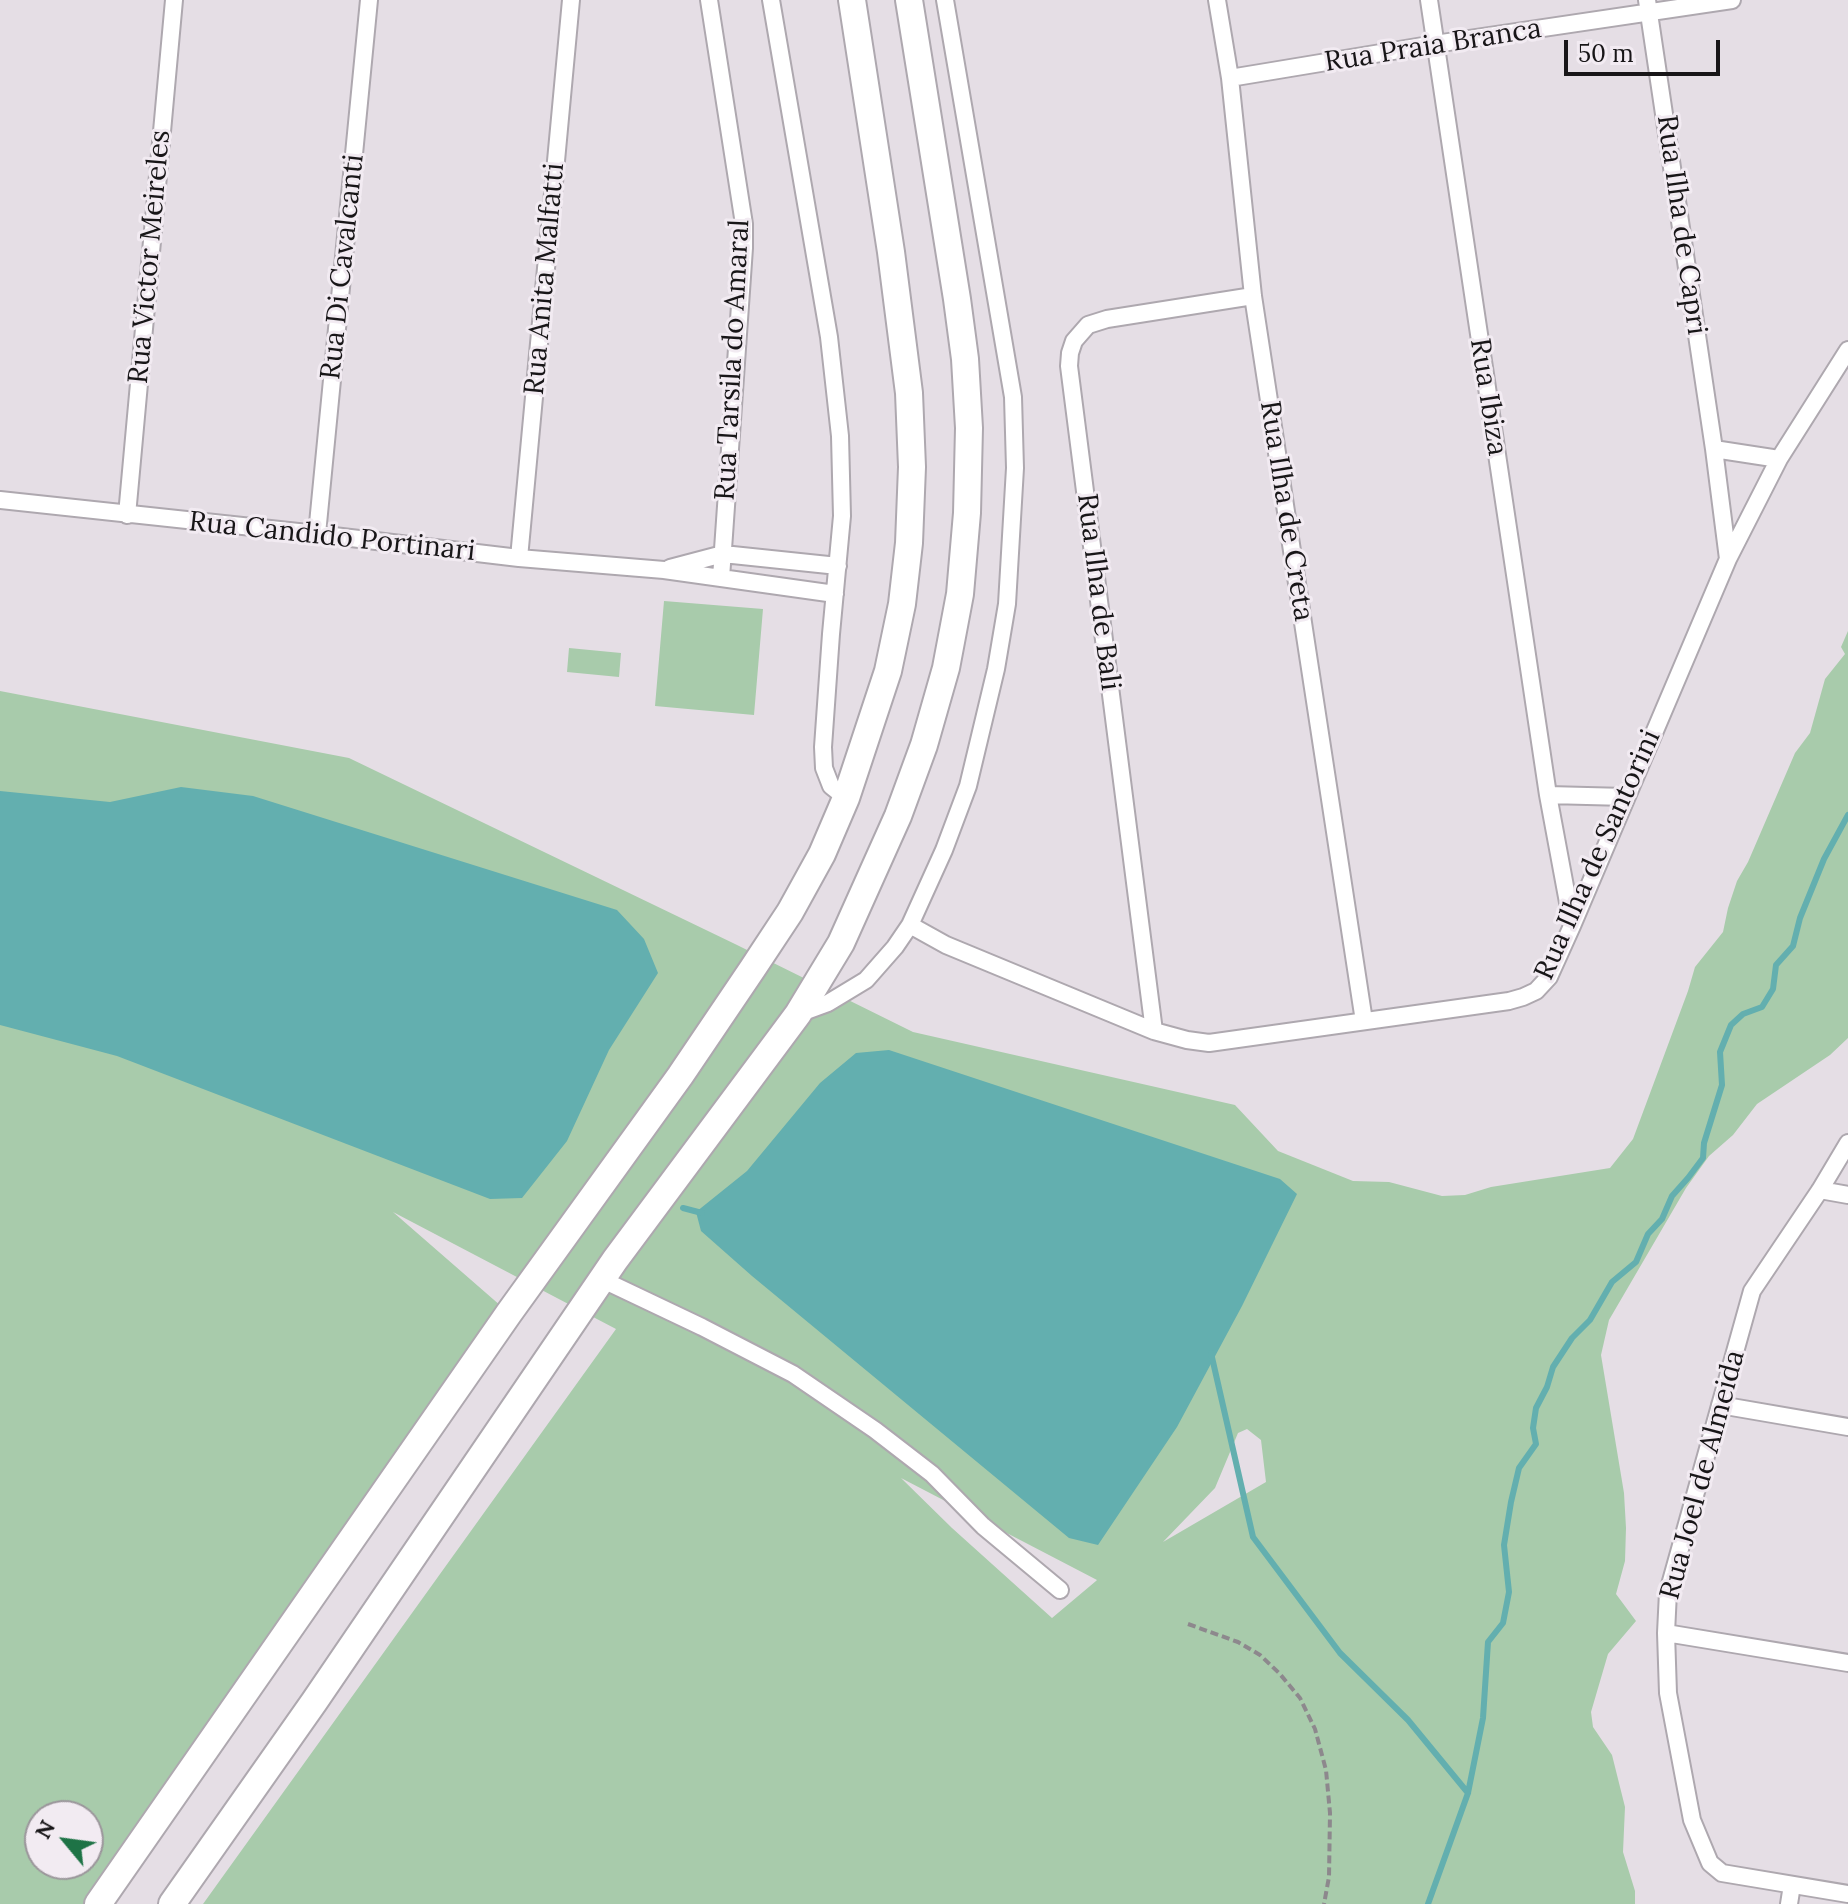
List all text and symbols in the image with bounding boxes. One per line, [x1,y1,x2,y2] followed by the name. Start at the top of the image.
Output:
[1322,12,1544,80] street label: Rua Praia Branca
[1568,24,1724,74] scale bar
[1578,38,1634,69] text: 50 m
[1649,113,1713,337] street label: Rua Ilha de Capri
[122,129,178,385] street label: Rua Victor Meireles
[314,153,372,381] street label: Rua Di Cavalcanti
[518,162,572,396] street label: Rua Anita Malfatti
[709,218,757,502] street label: Rua Tarsila do Amaral
[1462,336,1514,458] street label: Rua Ibiza
[1252,398,1320,624] street label: Rua Ilha de Creta
[1069,492,1127,692] street label: Rua Ilha de Bali
[187,505,477,569] street label: Rua Candido Portinari
[1528,725,1668,985] street label: Rua Ilha de Santorini
[1654,1347,1752,1603] street label: Rua Joel de Almeida
[24,1800,104,1880] north arrow
[28,1815,61,1844] text: N

